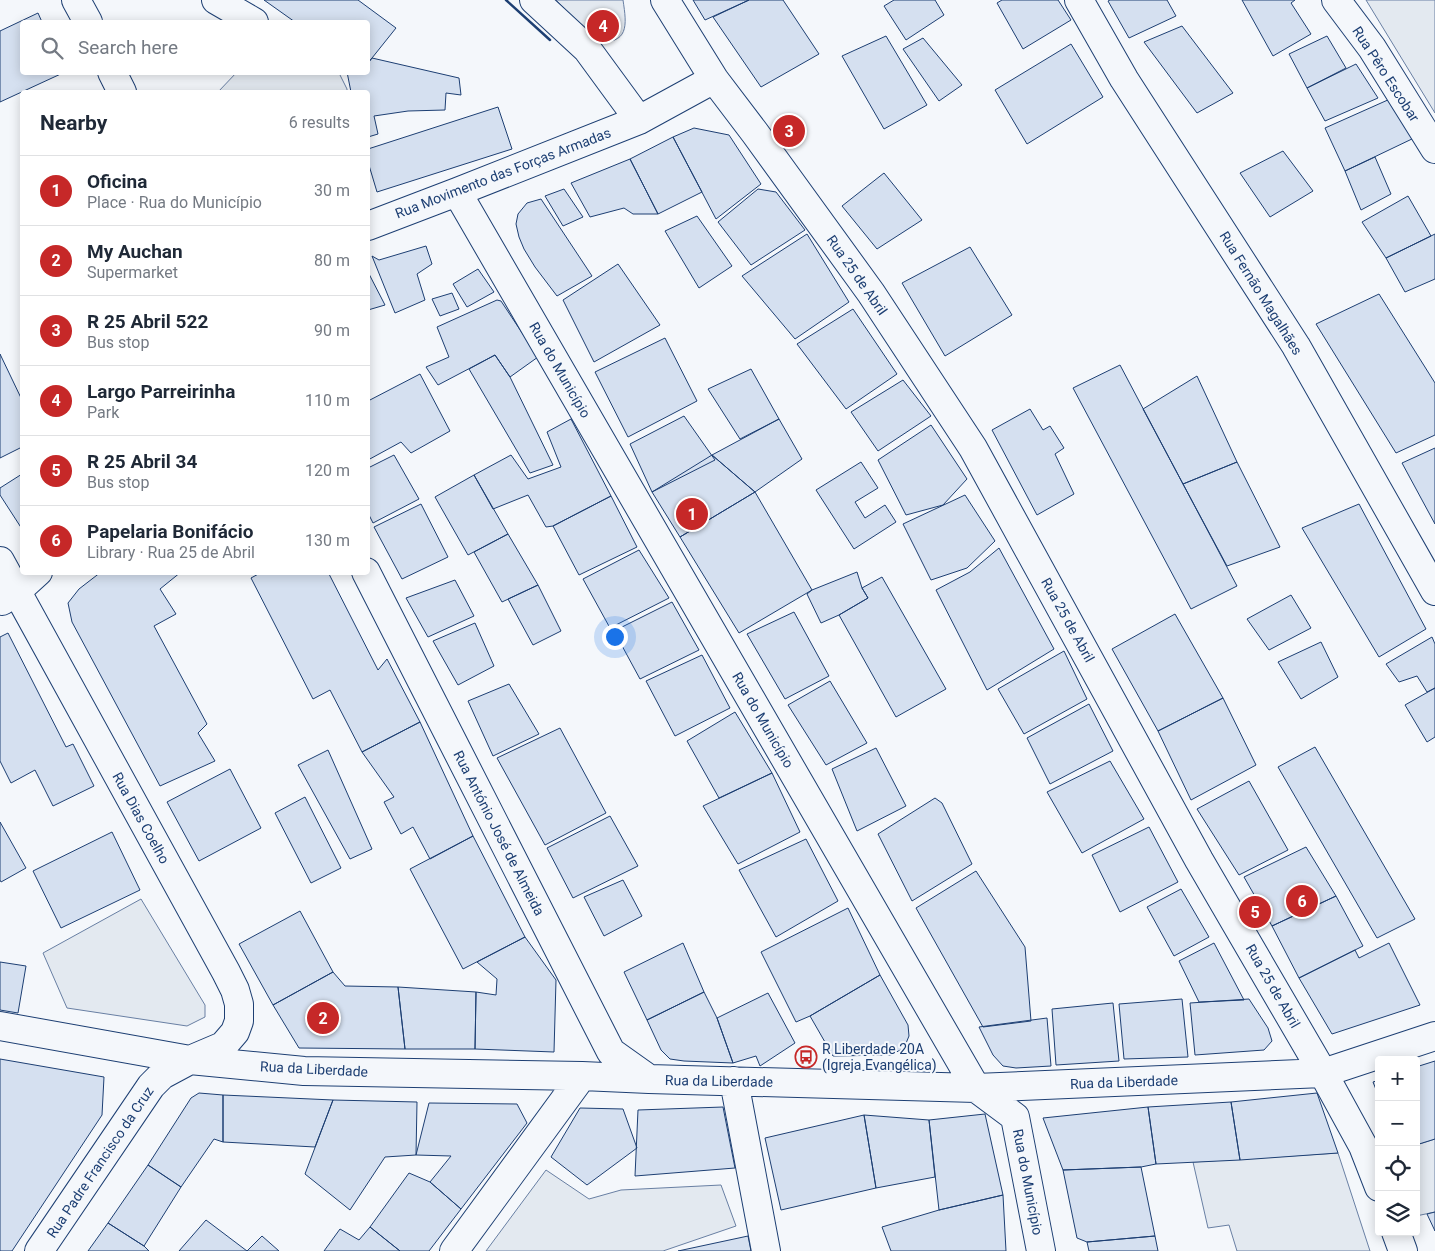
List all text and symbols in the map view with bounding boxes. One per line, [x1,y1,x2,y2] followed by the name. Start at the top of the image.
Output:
[587,7,619,45] pin: 4
[20,20,370,75] search box
[1349,23,1423,125] street label: Rua Pêro Escobar
[38,34,66,62] icon: search
[78,36,178,59] text: Search here
[40,111,107,135] text: Nearby
[773,112,805,150] pin: 3
[289,113,350,132] text: 6 results
[393,124,613,222] street label: Rua Movimento das Forças Armadas
[87,170,147,193] text: Oficina
[51,181,61,200] text: 1
[314,181,350,200] text: 30 m
[87,193,262,212] text: Place · Rua do Município
[1216,228,1306,358] street label: Rua Fernão Magalhães
[823,232,891,318] street label: Rua 25 de Abril
[87,240,183,263] text: My Auchan
[51,251,61,270] text: 2
[314,251,350,270] text: 80 m
[87,263,178,282] text: Supermarket
[87,310,208,333] text: R 25 Abril 522
[526,319,594,421] street label: Rua do Município
[51,321,61,340] text: 3
[314,321,350,340] text: 90 m
[87,333,149,352] text: Bus stop
[87,380,235,403] text: Largo Parreirinha
[51,391,61,410] text: 4
[305,391,350,410] text: 110 m
[87,403,119,422] text: Park
[87,450,197,473] text: R 25 Abril 34
[51,461,61,480] text: 5
[305,461,350,480] text: 120 m
[87,473,149,492] text: Bus stop
[676,495,708,533] pin: 1
[87,520,253,543] text: Papelaria Bonifácio
[51,531,61,550] text: 6
[305,531,350,550] text: 130 m
[87,543,255,562] text: Library · Rua 25 de Abril
[1038,575,1098,665] street label: Rua 25 de Abril
[602,624,628,650] your location
[729,669,797,771] street label: Rua do Município
[450,748,548,918] street label: Rua António José de Almeida
[109,770,173,866] street label: Rua Dias Coelho
[1286,882,1318,920] pin: 6
[1239,893,1271,931] pin: 5
[1243,941,1303,1031] street label: Rua 25 de Abril
[307,999,339,1037] pin: 2
[822,1041,937,1074] place label: R Liberdade 20A (Igreja Evangélica)
[794,1045,818,1069] bus stop icon: R Liberdade 20A (Igreja Evangélica)
[1375,1056,1420,1236] map controls
[1375,1056,1420,1101] button: +
[260,1058,368,1080] street label: Rua da Liberdade
[665,1072,773,1090] street label: Rua da Liberdade
[1070,1072,1178,1092] street label: Rua da Liberdade
[43,1083,157,1241] street label: Rua Padre Francisco da Cruz
[1375,1101,1420,1146] button: −
[1010,1128,1046,1237] street label: Rua do Município
[1375,1146,1420,1191] button: locate
[1375,1191,1420,1236] button: layers

